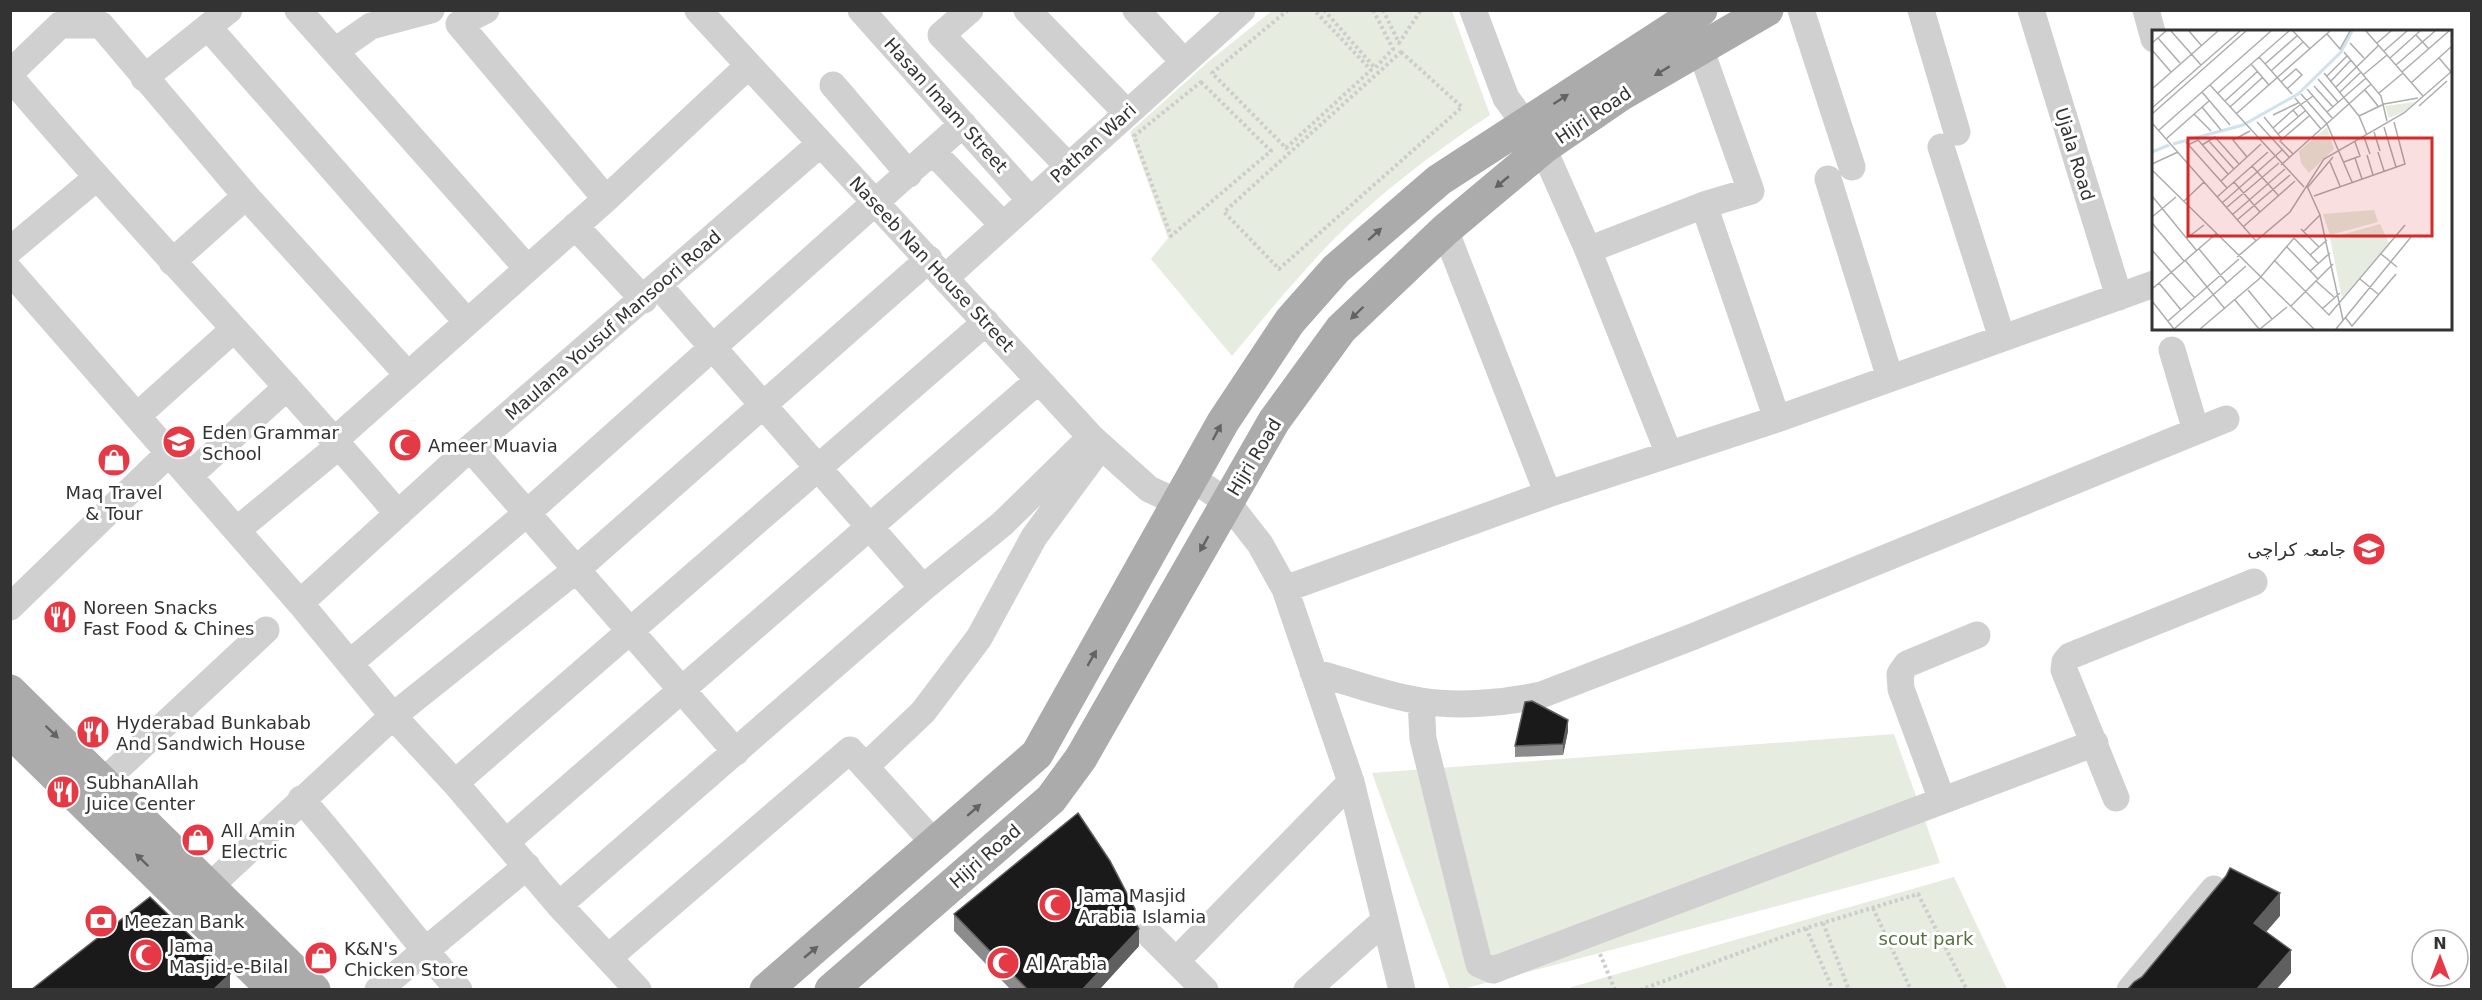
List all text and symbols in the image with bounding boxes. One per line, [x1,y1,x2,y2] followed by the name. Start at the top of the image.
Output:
[2152,30,2452,330] inset map
[880,33,1012,177] street label: Hasan Imam Street
[1654,65,1670,76] one-way arrow
[1551,82,1635,148] street label: Hijri Road
[1553,94,1570,105] one-way arrow
[1046,99,1140,187] street label: Pathan Wari
[2051,105,2099,203] street label: Ujala Road
[845,172,1019,356] street label: Naseeb Nan House Street
[1495,175,1510,188] one-way arrow
[501,226,725,424] street label: Maulana Yousuf Mansoori Road
[1367,228,1383,241] one-way arrow
[1350,306,1365,320] one-way arrow
[1223,414,1285,500] street label: Hijri Road
[202,422,339,464] place label: Eden Grammar School
[161,424,197,460] school or university icon: Eden Grammar School
[1212,424,1222,441] one-way arrow
[387,427,423,463] mosque icon: Ameer Muavia
[428,435,558,456] place label: Ameer Muavia
[96,442,132,478] shop icon: Maq Travel & Tour
[65,482,163,524] place label: Maq Travel & Tour
[2351,531,2387,567] school or university icon: جامعہ کراچی
[1199,536,1209,553] one-way arrow
[2247,539,2346,561] place label: جامعہ کراچی
[83,597,254,639] place label: Noreen Snacks Fast Food & Chines
[42,599,78,635] restaurant icon: Noreen Snacks Fast Food & Chines
[1086,649,1096,666] one-way arrow
[116,712,311,754] place label: Hyderabad Bunkabab And Sandwich House
[75,714,111,750] restaurant icon: Hyderabad Bunkabab And Sandwich House
[45,725,59,739] one-way arrow
[85,772,199,814] place label: SubhanAllah Juice Center
[45,774,81,810] restaurant icon: SubhanAllah Juice Center
[966,804,981,817] one-way arrow
[221,820,295,862] place label: All Amin Electric
[945,820,1025,892] street label: Hijri Road
[180,822,216,858] shop icon: All Amin Electric
[136,853,150,867] one-way arrow
[1077,885,1206,927] place label: Jama Masjid Arabia Islamia
[1037,887,1073,923] mosque icon: Jama Masjid Arabia Islamia
[83,903,119,939] bank icon: Meezan Bank
[124,911,245,932] place label: Meezan Bank
[1879,928,1974,949] park label: scout park
[2410,928,2470,988] north arrow
[2433,934,2447,953] text: N
[168,935,288,977] place label: Jama Masjid-e-Bilal
[128,937,164,973] mosque icon: Jama Masjid-e-Bilal
[344,938,468,980] place label: K&N's Chicken Store
[303,940,339,976] shop icon: K&N's Chicken Store
[803,945,819,958] one-way arrow
[985,945,1021,981] mosque icon: Al Arabia
[1026,953,1107,974] place label: Al Arabia

